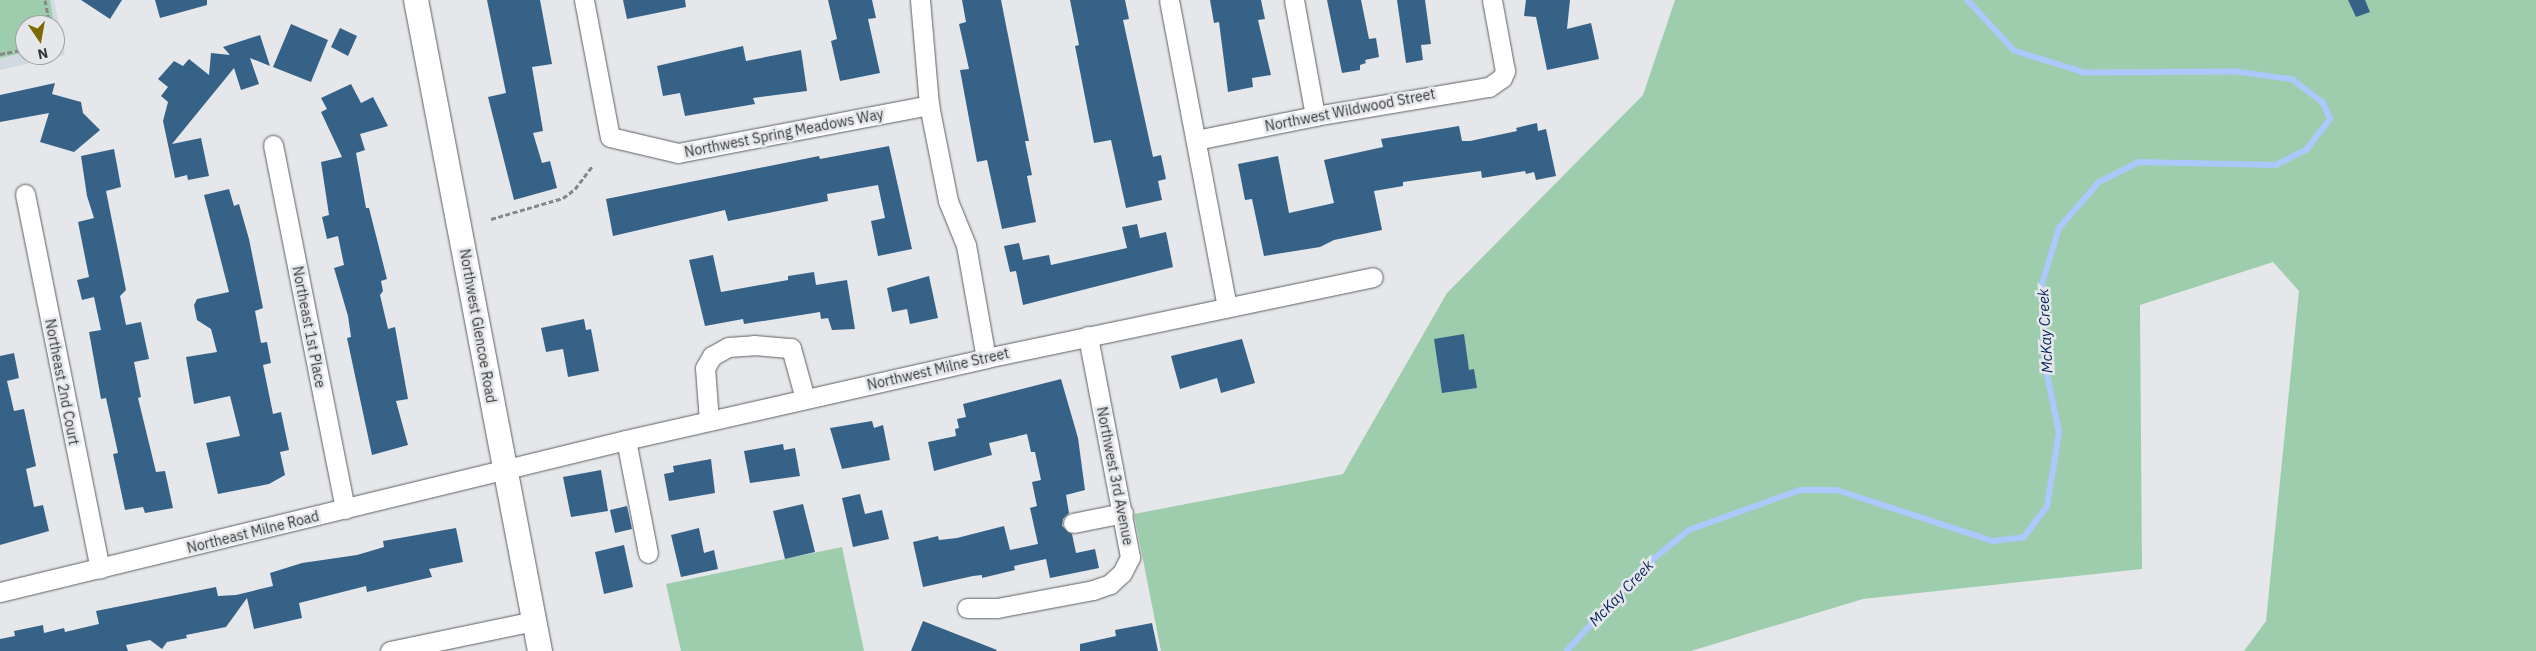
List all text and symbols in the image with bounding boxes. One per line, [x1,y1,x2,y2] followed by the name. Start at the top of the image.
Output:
[15,15,65,65] north arrow
[36,44,50,64] text: N
[1263,85,1437,135] street label: Northwest Wildwood Street
[683,105,885,161] street label: Northwest Spring Meadows Way
[456,248,500,404] street label: Northwest Glencoe Road
[289,265,329,389] street label: Northeast 1st Place
[2034,288,2056,374] water label: McKay Creek
[42,317,82,447] street label: Northeast 2nd Court
[865,345,1011,393] street label: Northwest Milne Street
[1093,405,1137,547] street label: Northwest 3rd Avenue
[185,507,321,557] street label: Northeast Milne Road
[1585,556,1657,630] water label: McKay Creek

